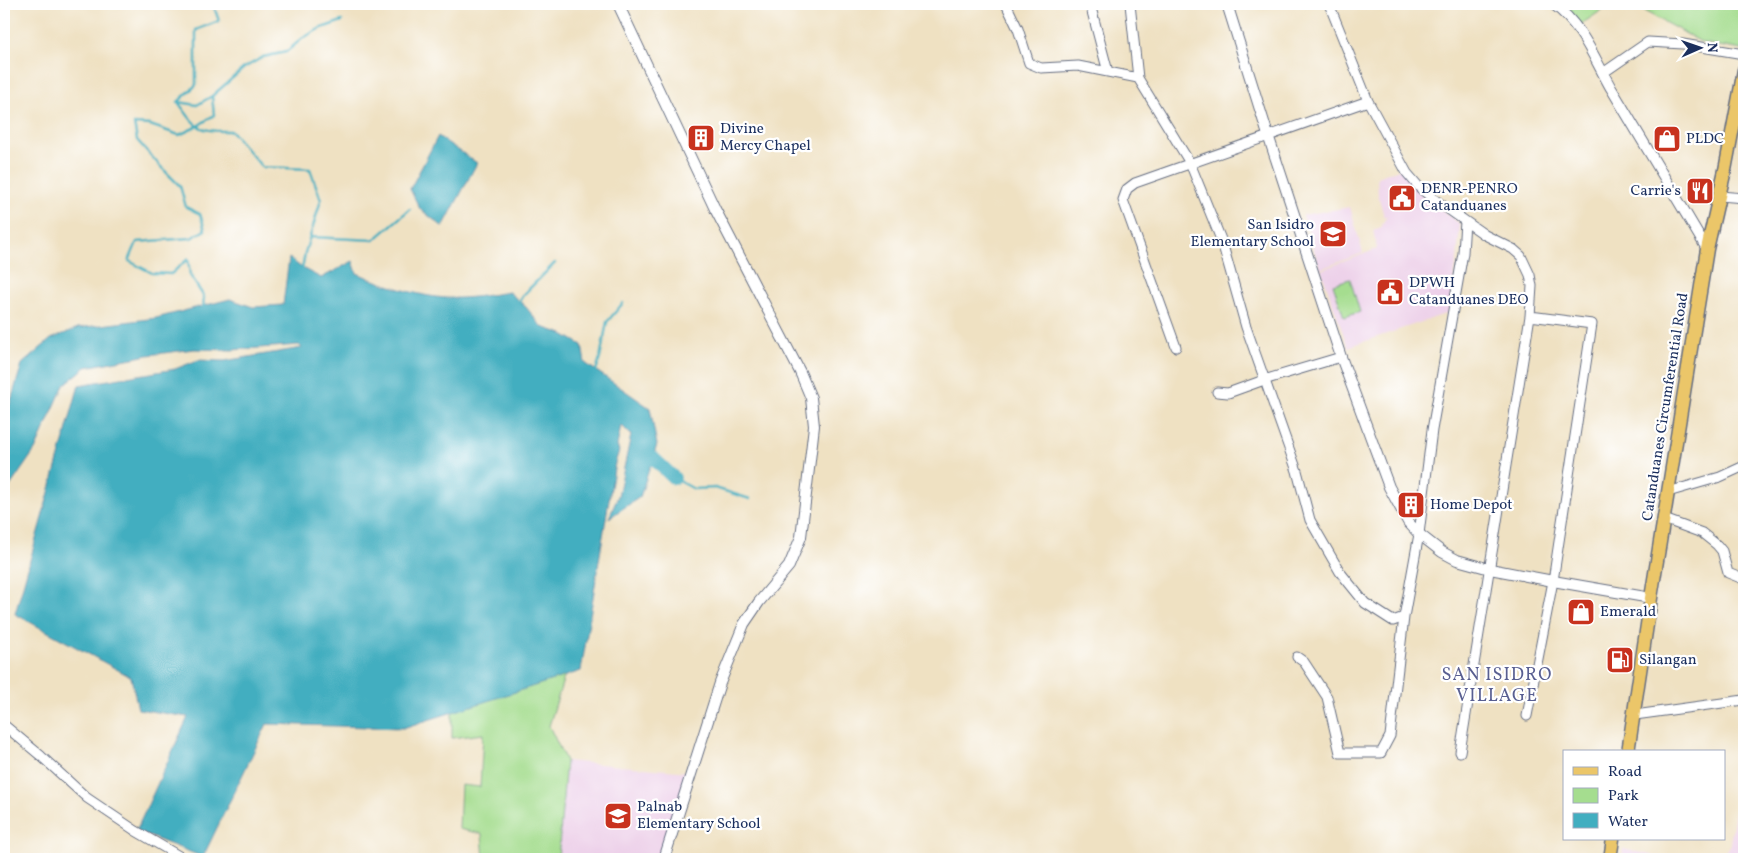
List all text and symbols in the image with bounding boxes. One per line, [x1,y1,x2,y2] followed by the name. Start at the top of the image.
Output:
[1676,22,1726,72] north arrow
[1702,42,1721,53] text: N
[720,119,811,157] place label: Divine Mercy Chapel
[686,123,716,153] building icon: Divine Mercy Chapel
[1652,124,1682,154] shop icon: PLDC
[1686,129,1724,150] place label: PLDC
[1685,176,1715,206] restaurant icon: Carrie's
[1421,179,1518,217] place label: DENR-PENRO Catanduanes
[1630,181,1681,202] place label: Carrie's
[1387,183,1417,213] public building icon: DENR-PENRO Catanduanes
[1191,215,1314,253] place label: San Isidro Elementary School
[1318,219,1348,249] school or university icon: San Isidro Elementary School
[1409,273,1529,311] place label: DPWH Catanduanes DEO
[1375,277,1405,307] public building icon: DPWH Catanduanes DEO
[1638,291,1694,523] street label: Catanduanes Circumferential Road
[1396,490,1426,520] building icon: Home Depot
[1430,495,1513,516] place label: Home Depot
[1566,597,1596,627] shop icon: Emerald
[1600,602,1656,623] place label: Emerald
[1605,645,1635,675] fuel station icon: Silangan
[1639,650,1697,671] place label: Silangan
[1442,663,1552,709] district label: SAN ISIDRO VILLAGE
[1563,750,1726,840] legend
[1608,762,1642,783] text: Road
[1608,786,1639,807] text: Park
[637,797,760,835] place label: Palnab Elementary School
[603,801,633,831] school or university icon: Palnab Elementary School
[1608,812,1648,833] text: Water

